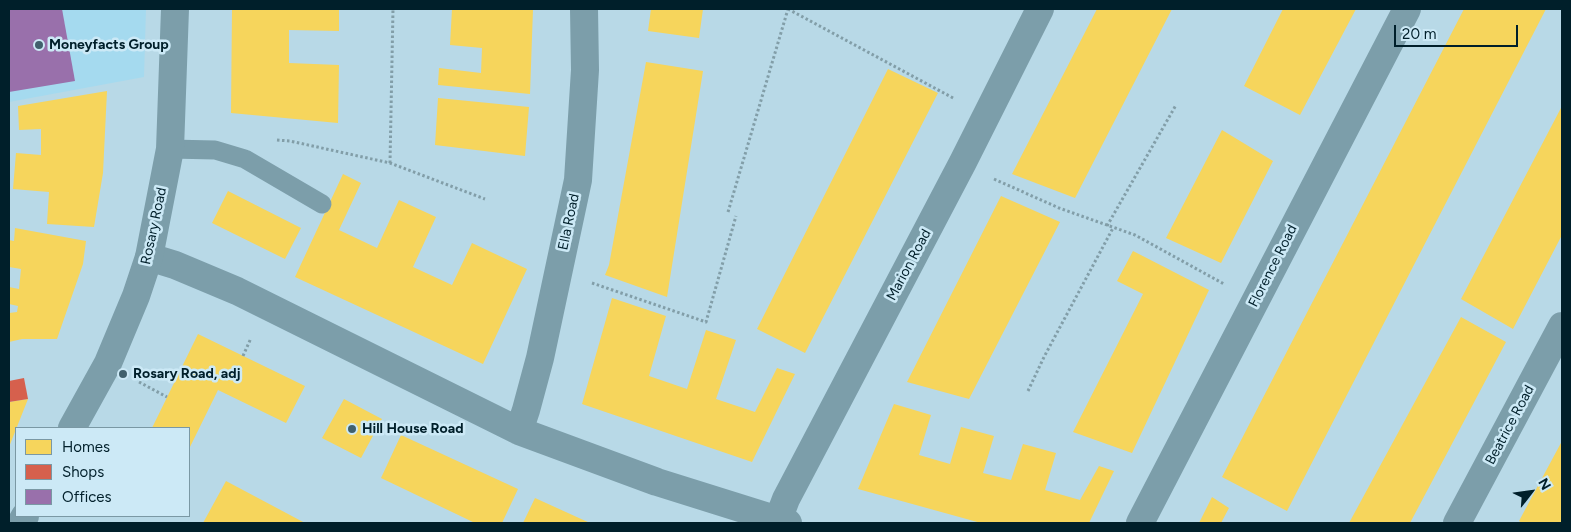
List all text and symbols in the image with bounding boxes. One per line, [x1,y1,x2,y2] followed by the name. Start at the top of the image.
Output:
[1396,15,1520,47] scale bar
[1402,25,1436,43] text: 20 m
[49,37,169,53] place label: Moneyfacts Group
[33,39,45,51] marker: Moneyfacts Group
[138,186,170,266] street label: Rosary Road
[555,192,583,252] street label: Ella Road
[1245,222,1301,310] street label: Florence Road
[883,226,935,304] street label: Marion Road
[133,366,241,382] place label: Rosary Road, adj
[117,368,129,380] marker: Rosary Road, adj
[1482,382,1538,468] street label: Beatrice Road
[362,421,464,437] place label: Hill House Road
[346,423,358,435] marker: Hill House Road
[15,427,190,517] legend
[62,438,110,456] text: Homes
[62,463,104,481] text: Shops
[1506,467,1556,517] north arrow
[1534,475,1554,493] text: N
[62,488,112,506] text: Offices

